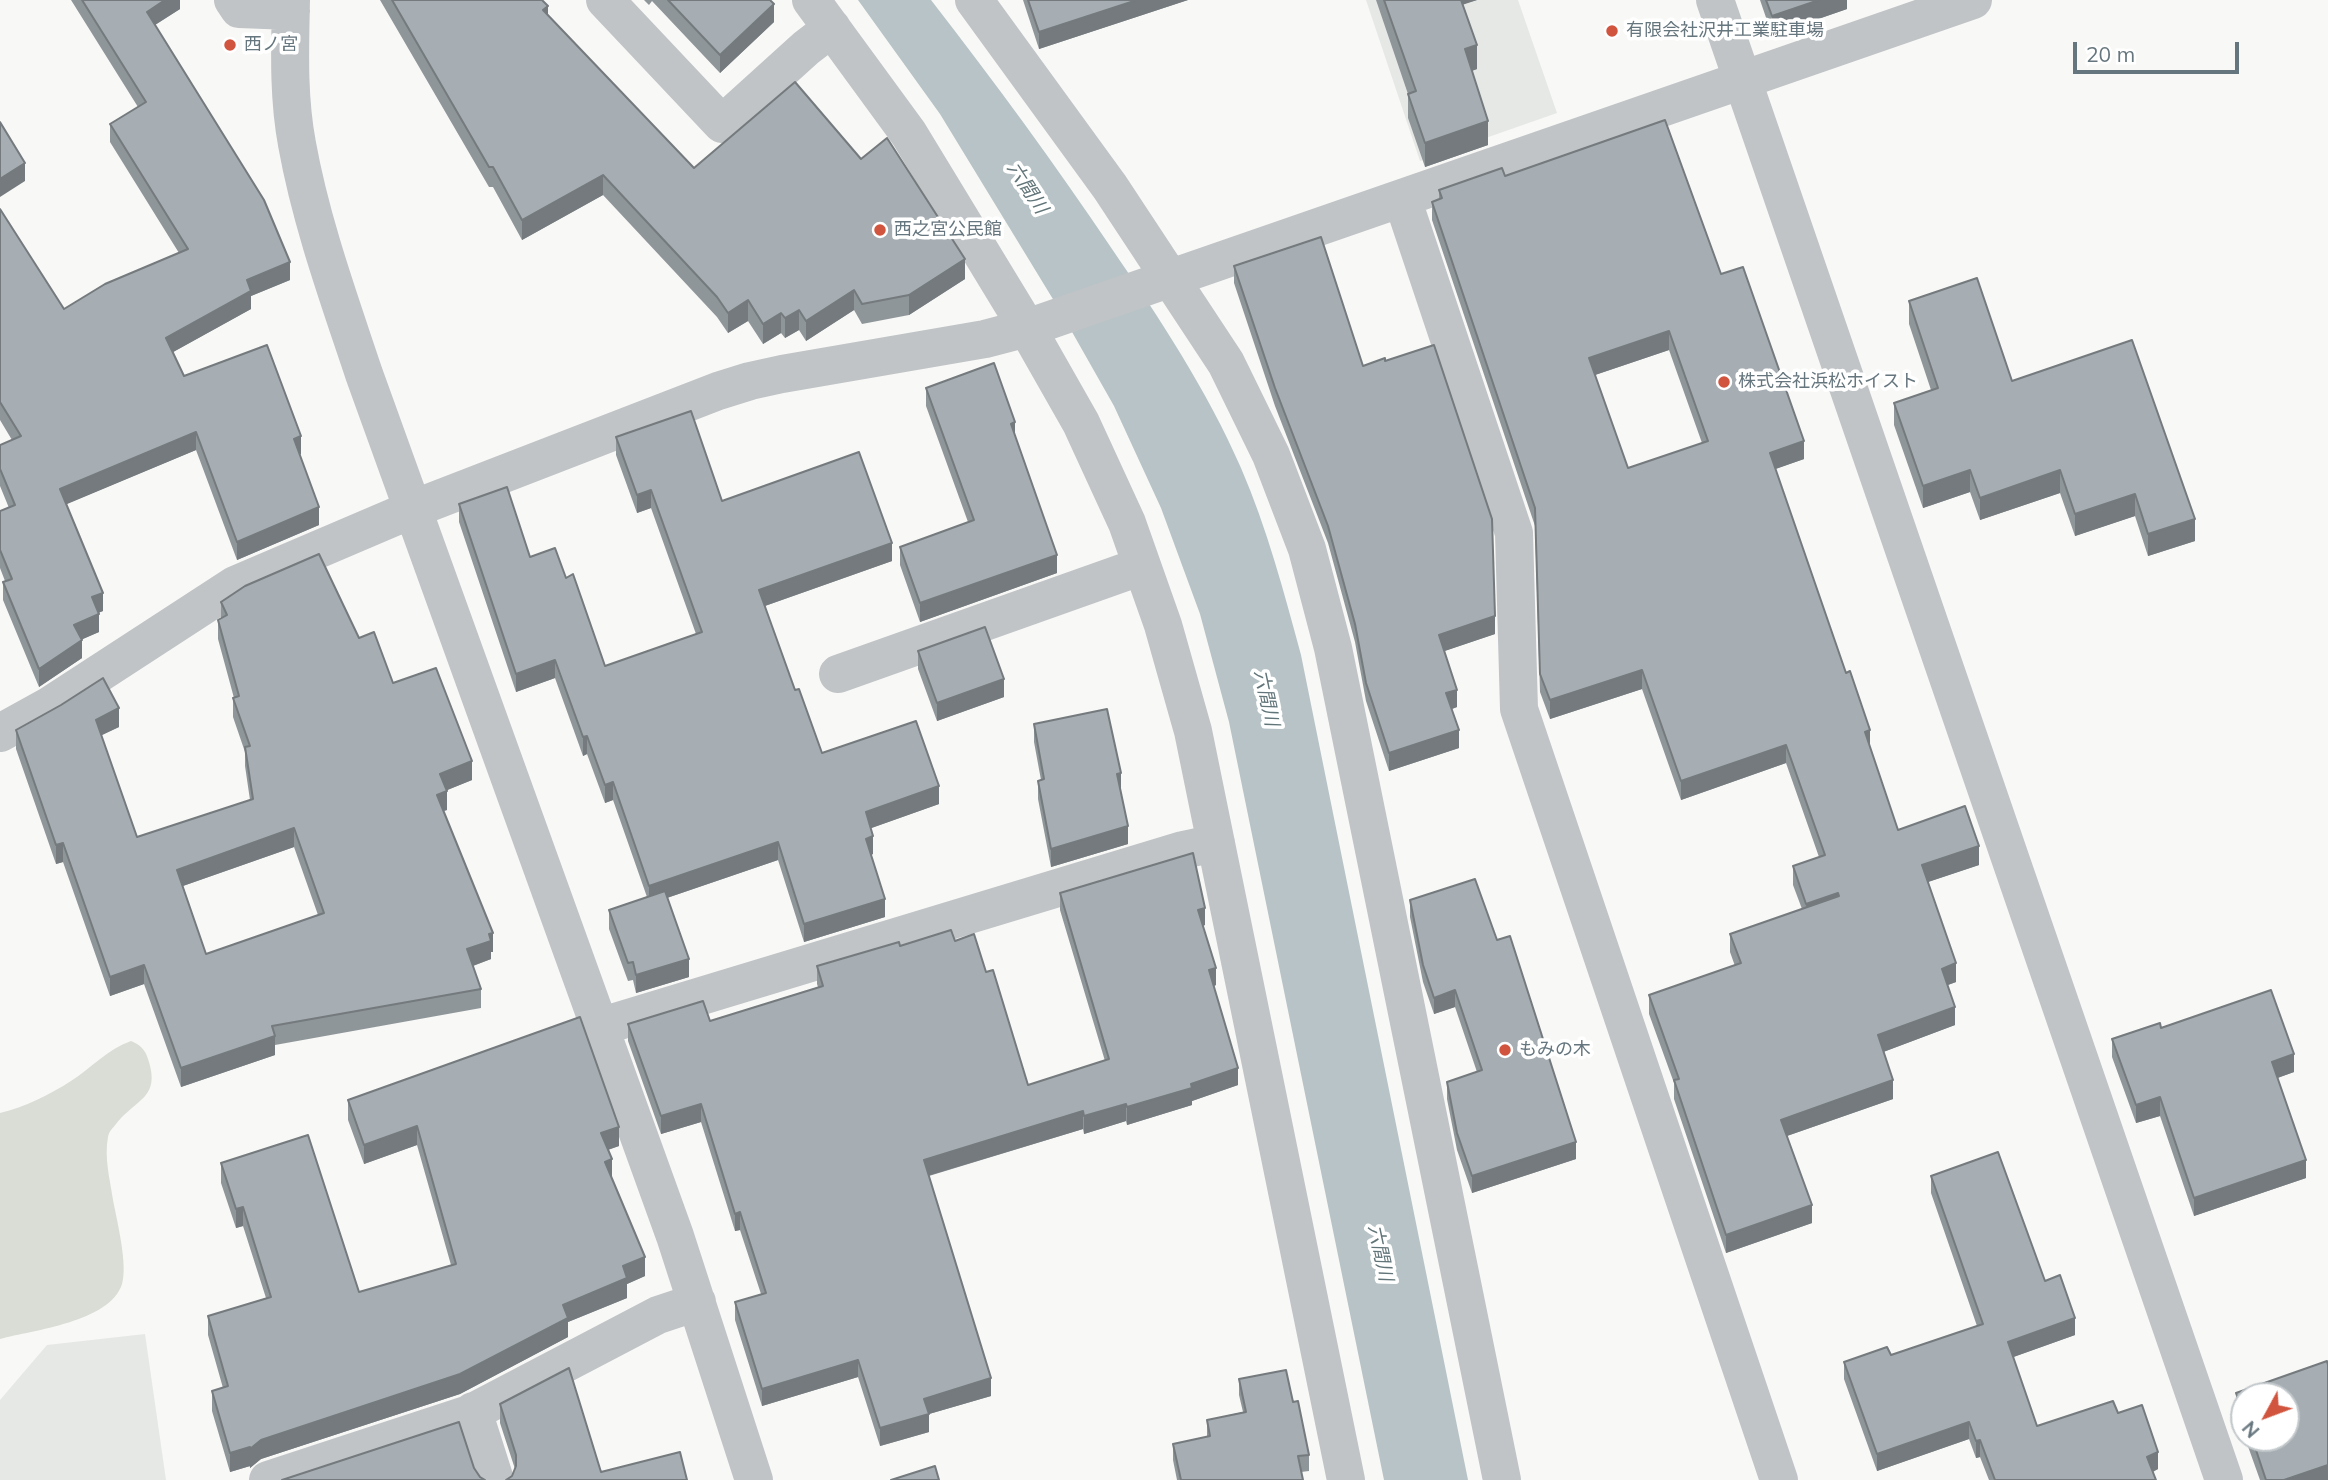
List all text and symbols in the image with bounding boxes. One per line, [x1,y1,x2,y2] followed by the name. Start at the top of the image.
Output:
[1626,20,1824,42] place label: 有限会社沢井工業駐車場
[1604,23,1620,39] marker: 有限会社沢井工業駐車場
[2076,28,2242,72] scale bar
[244,34,298,56] place label: 西ノ宮
[222,37,238,53] marker: 西ノ宮
[2086,41,2135,67] text: 20 m
[1002,158,1052,218] water label: 六間川
[894,219,1002,241] place label: 西之宮公民館
[872,222,888,238] marker: 西之宮公民館
[1738,371,1918,393] place label: 株式会社浜松ホイスト
[1716,374,1732,390] marker: 株式会社浜松ホイスト
[1249,668,1283,728] water label: 六間川
[1519,1039,1591,1061] place label: もみの木
[1497,1042,1513,1058] marker: もみの木
[1363,1223,1397,1283] water label: 六間川
[2230,1382,2300,1452] north arrow
[2237,1416,2264,1443] text: N

